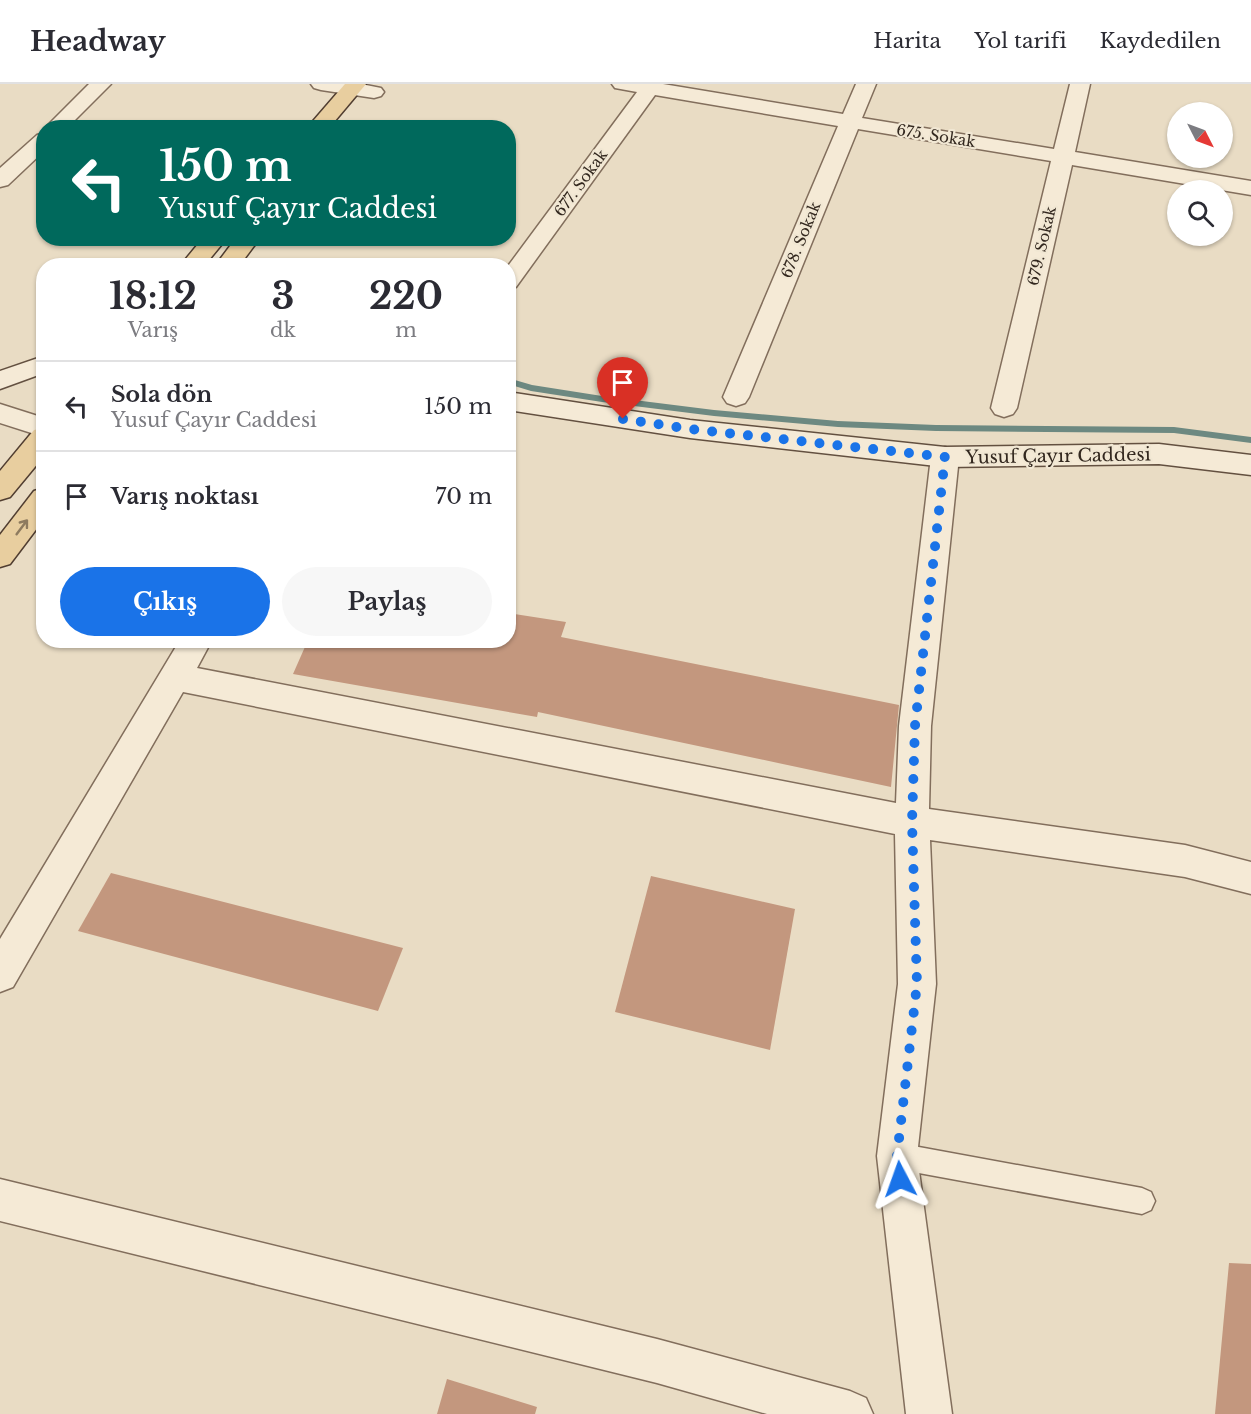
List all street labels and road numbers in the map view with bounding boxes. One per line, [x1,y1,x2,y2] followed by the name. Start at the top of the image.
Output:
[895,120,978,151] street label: 675. Sokak
[550,145,612,220] street label: 677. Sokak
[777,198,825,281] street label: 678. Sokak
[1023,204,1060,287] street label: 679. Sokak
[964,443,1151,469] street label: Yusuf Çayır Caddesi

